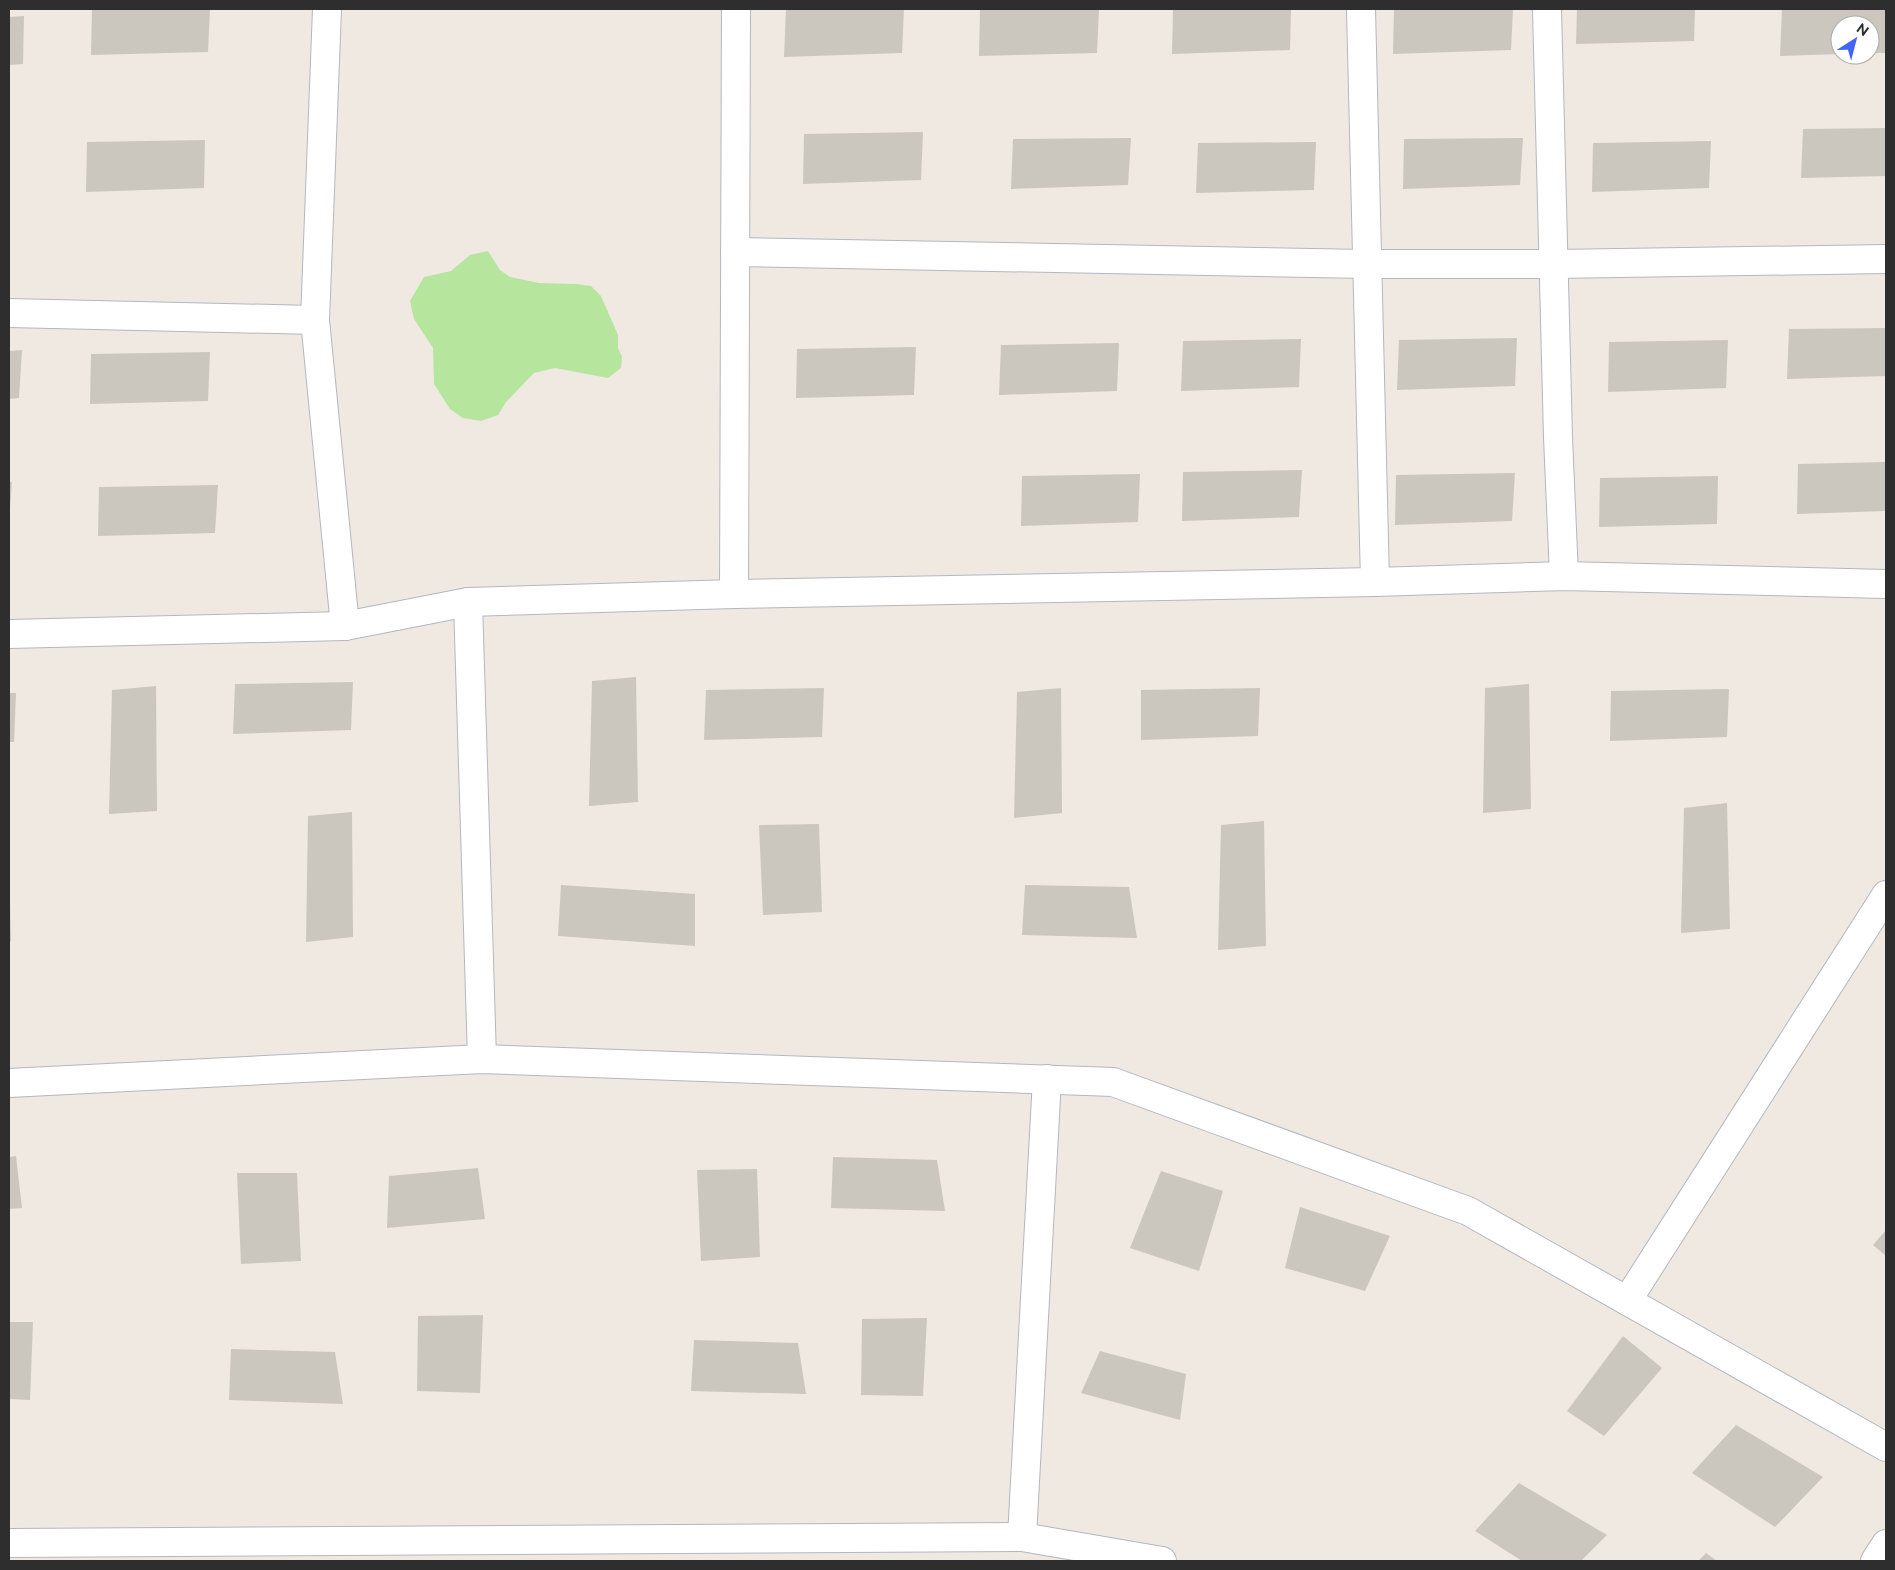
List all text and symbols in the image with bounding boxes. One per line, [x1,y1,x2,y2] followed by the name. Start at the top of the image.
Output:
[1830,15,1880,65] north arrow
[1854,20,1872,39] text: N

